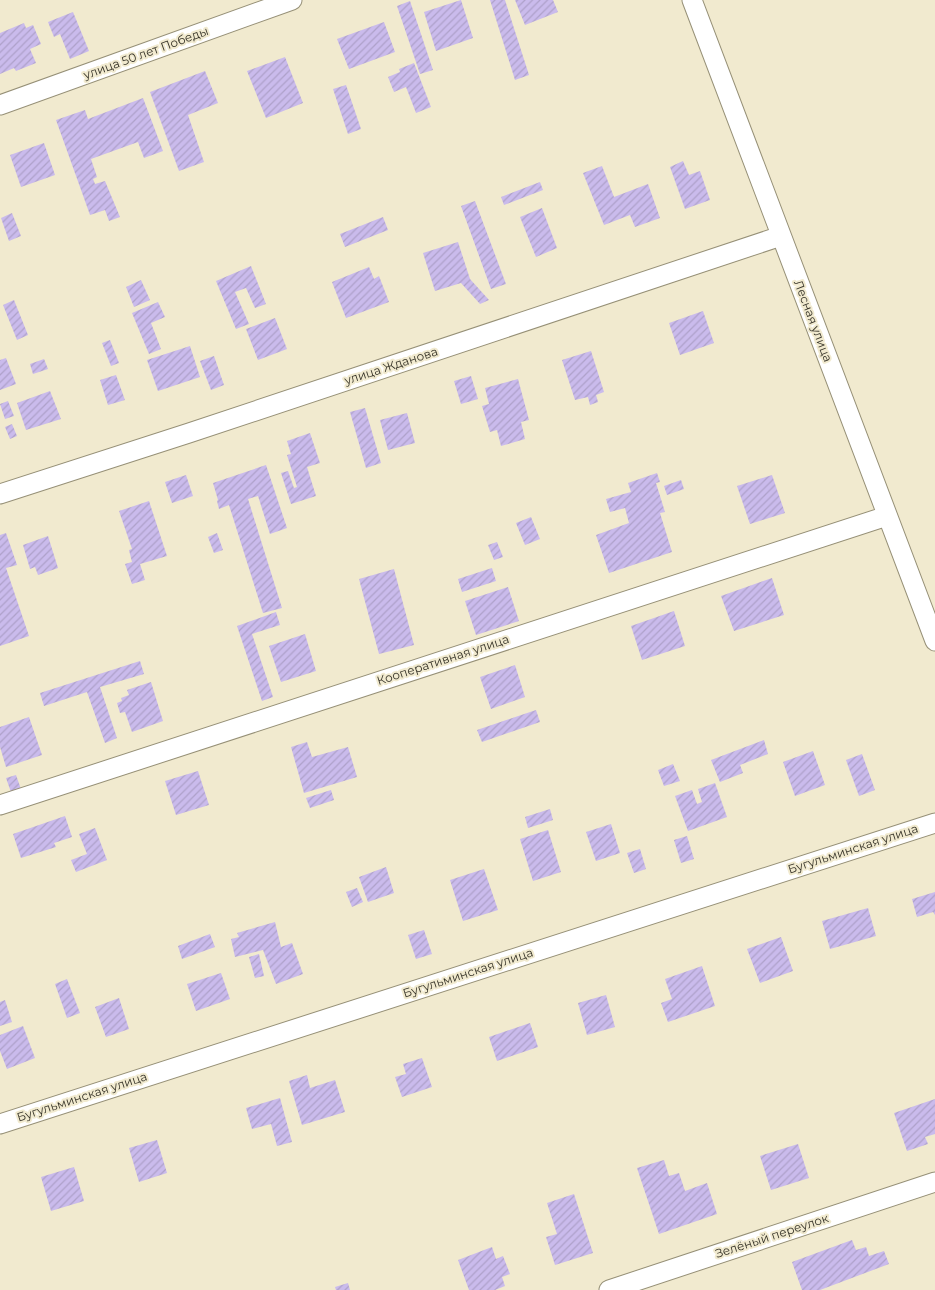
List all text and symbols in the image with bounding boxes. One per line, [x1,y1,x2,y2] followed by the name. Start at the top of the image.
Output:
[80,23,210,82] street label: улица 50 лет Победы
[791,278,836,364] street label: Лесная улица
[341,343,439,388] street label: улица Жданова
[375,631,511,688] street label: Кооперативная улица
[786,820,920,877] street label: Бугульминская улица
[401,944,535,1001] street label: Бугульминская улица
[15,1068,149,1125] street label: Бугульминская улица
[713,1210,830,1261] street label: Зелёный переулок

